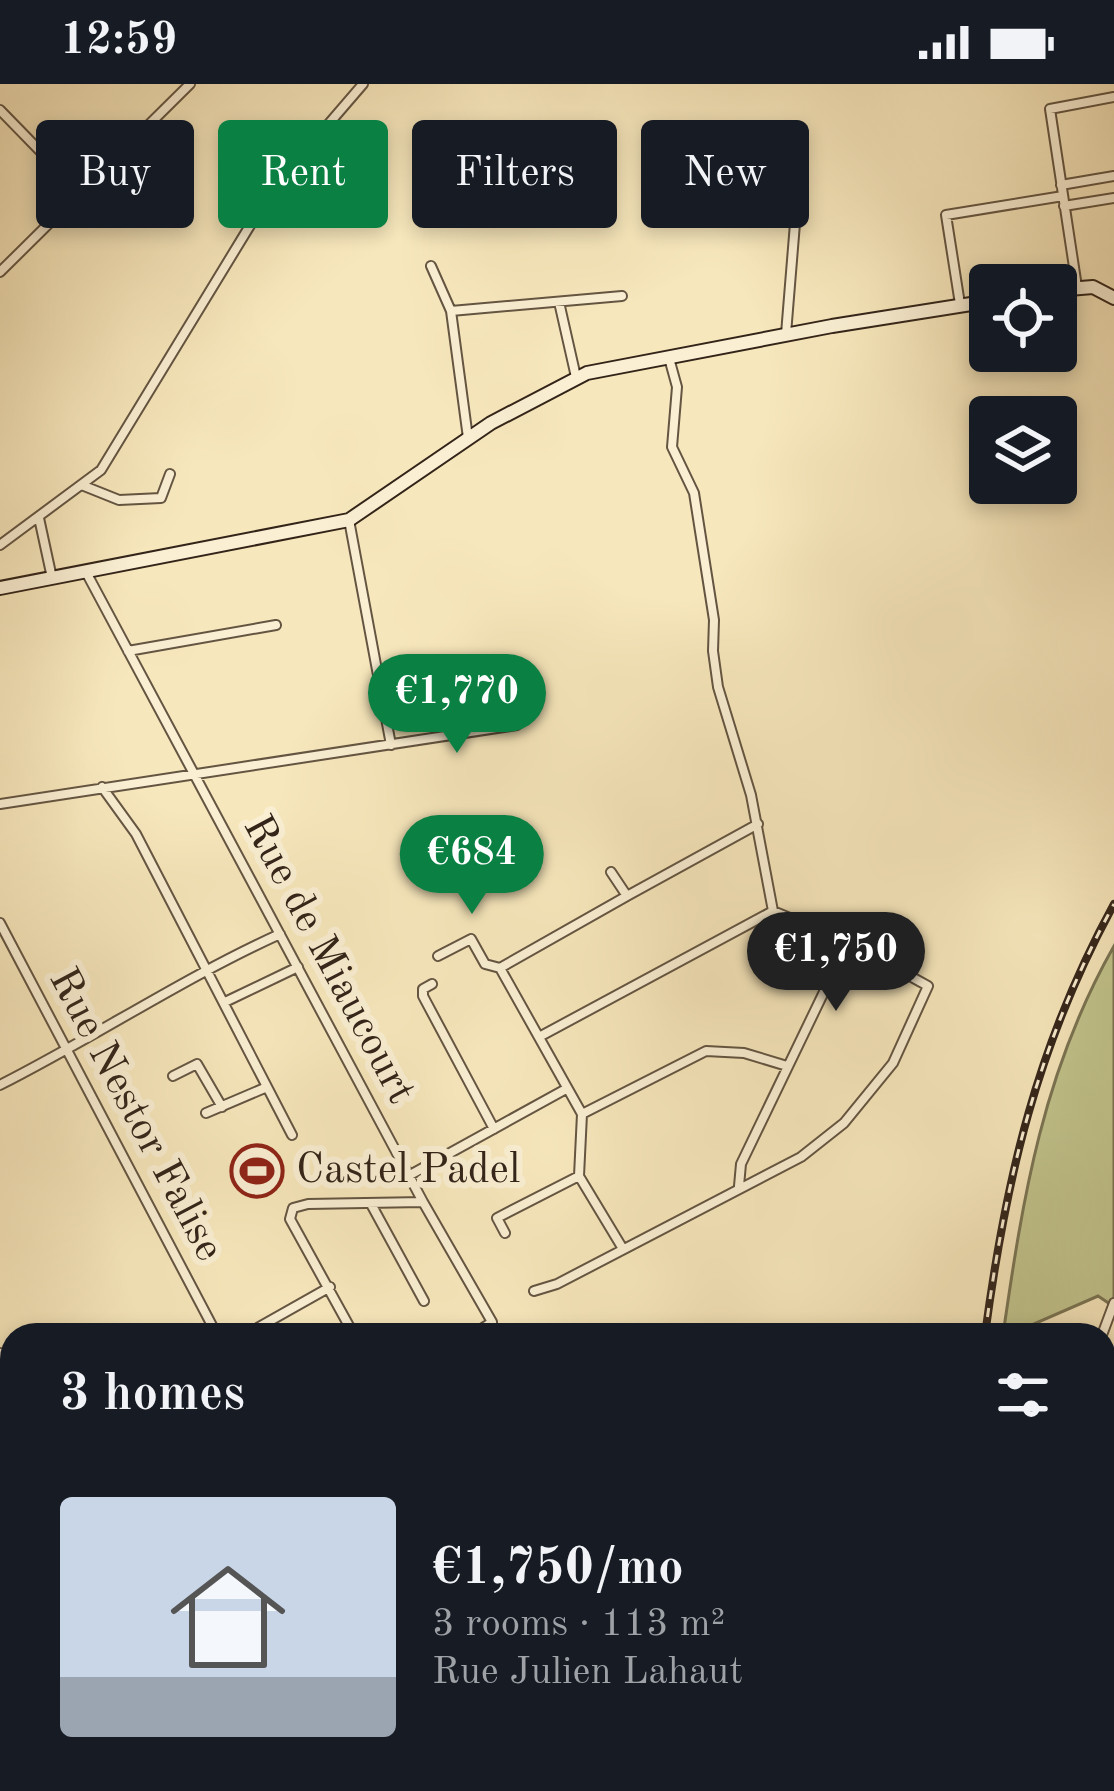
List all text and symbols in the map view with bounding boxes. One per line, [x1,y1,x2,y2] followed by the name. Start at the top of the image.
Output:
[60,19,177,64] text: 12:59
[36,120,194,228] chip: Buy
[218,120,388,228] chip: Rent
[412,120,617,228] chip: Filters
[641,120,809,228] chip: New
[969,264,1077,504] map controls
[969,264,1077,372] button: locate
[969,396,1077,504] button: layers
[359,654,555,756] pin: €1,770
[395,673,519,712] text: €1,770
[234,809,422,1111] street label: Rue de Miaucourt
[401,815,543,917] pin: €684
[427,834,517,873] text: €684
[738,912,934,1014] pin: €1,750
[774,931,898,970] text: €1,750
[40,962,230,1268] street label: Rue Nestor Falise
[229,1143,285,1199] sports icon: Castel Padel
[296,1150,520,1192] place label: Castel Padel
[990,1362,1056,1428] icon: filters
[60,1370,245,1421] text: 3 homes
[432,1544,684,1595] text: €1,750/mo
[156,1545,300,1689] icon: home
[432,1605,725,1644] text: 3 rooms · 113 m²
[432,1653,743,1692] text: Rue Julien Lahaut

